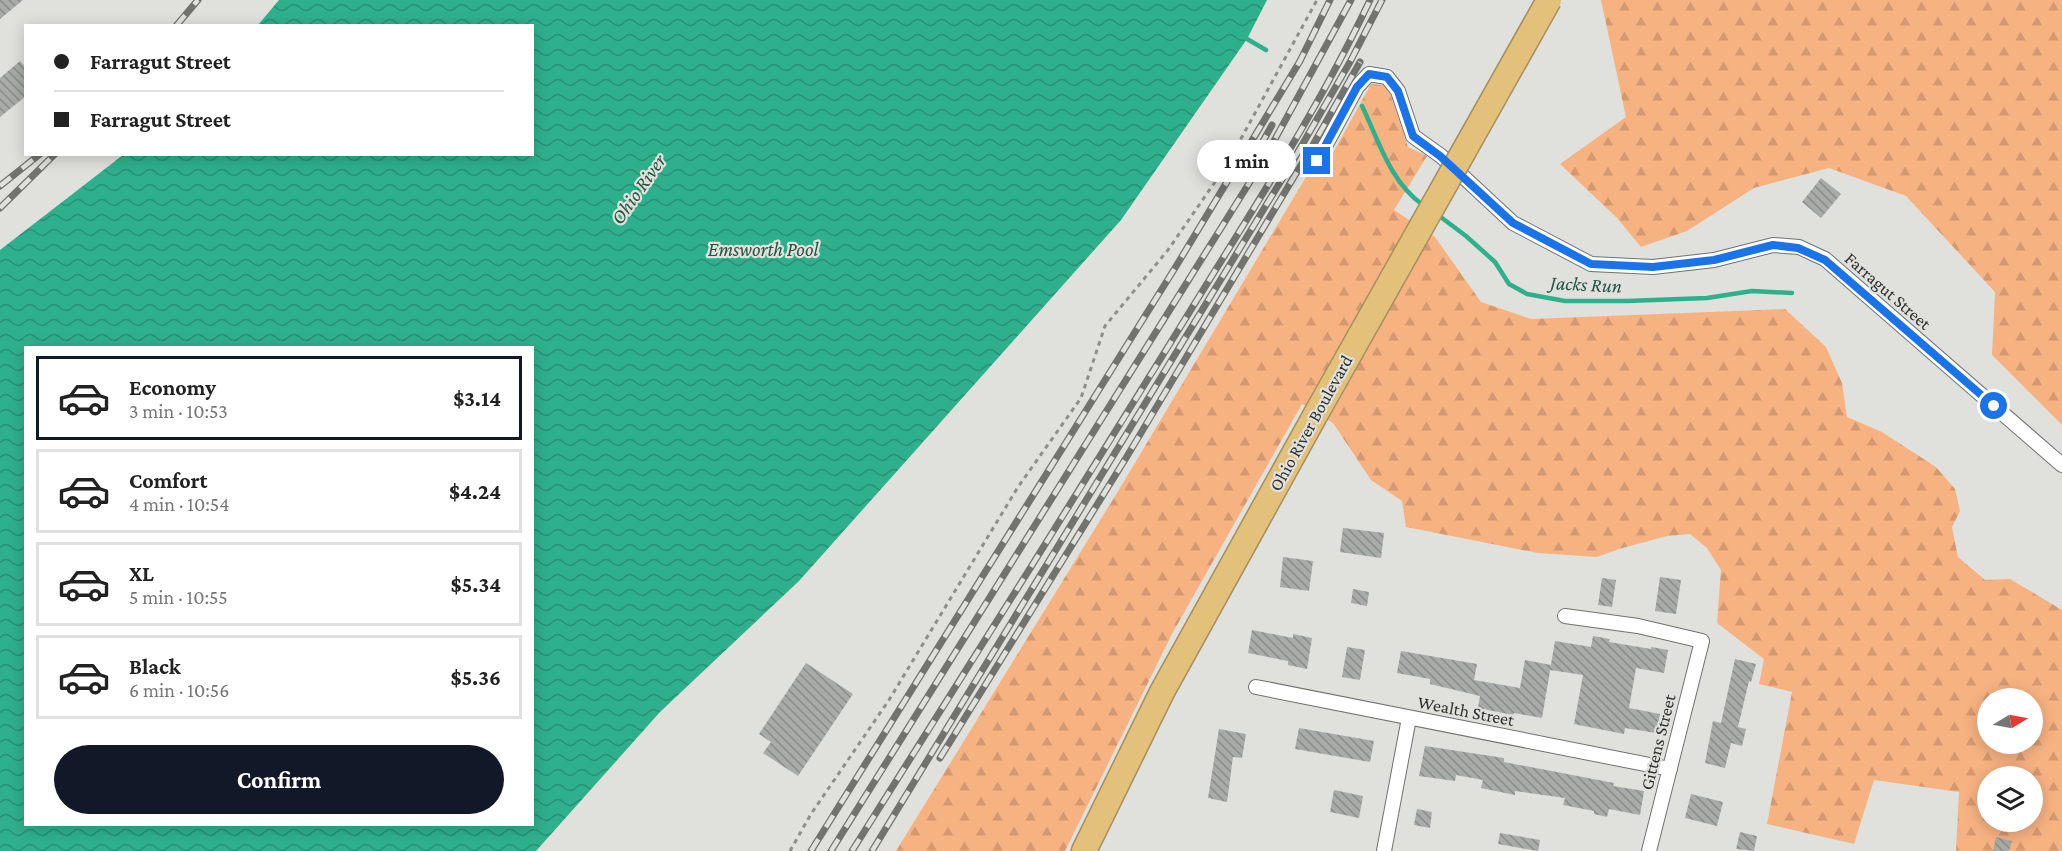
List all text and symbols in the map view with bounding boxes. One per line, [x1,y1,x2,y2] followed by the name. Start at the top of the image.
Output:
[90,49,231,74] text: Farragut Street
[90,107,231,132] text: Farragut Street
[1197,140,1296,182] callout: 1 min
[1303,147,1330,174] route end
[606,149,671,228] water label: Ohio River
[1224,150,1269,172] text: 1 min
[708,238,819,260] water label: Emsworth Pool
[1841,248,1936,334] street label: Farragut Street
[1546,271,1622,298] water label: Jacks Run
[1265,351,1357,494] street label: Ohio River Boulevard
[57,371,111,425] icon: car
[129,375,216,400] text: Economy
[453,386,501,411] text: $3.14
[1980,392,2007,419] route start
[129,400,228,422] text: 3 min · 10:53
[57,464,111,518] icon: car
[129,468,207,493] text: Comfort
[449,479,501,504] text: $4.24
[129,493,230,515] text: 4 min · 10:54
[57,557,111,611] icon: car
[129,561,154,586] text: XL
[451,572,501,597] text: $5.34
[129,586,228,608] text: 5 min · 10:55
[57,650,111,704] icon: car
[129,654,181,679] text: Black
[450,665,501,690] text: $5.36
[129,679,229,701] text: 6 min · 10:56
[1977,688,2043,754] north arrow
[1977,688,2043,832] map controls
[1636,691,1680,792] street label: Gittens Street
[1416,692,1517,730] street label: Wealth Street
[54,745,504,814] button: Confirm
[1977,766,2043,832] button: layers

